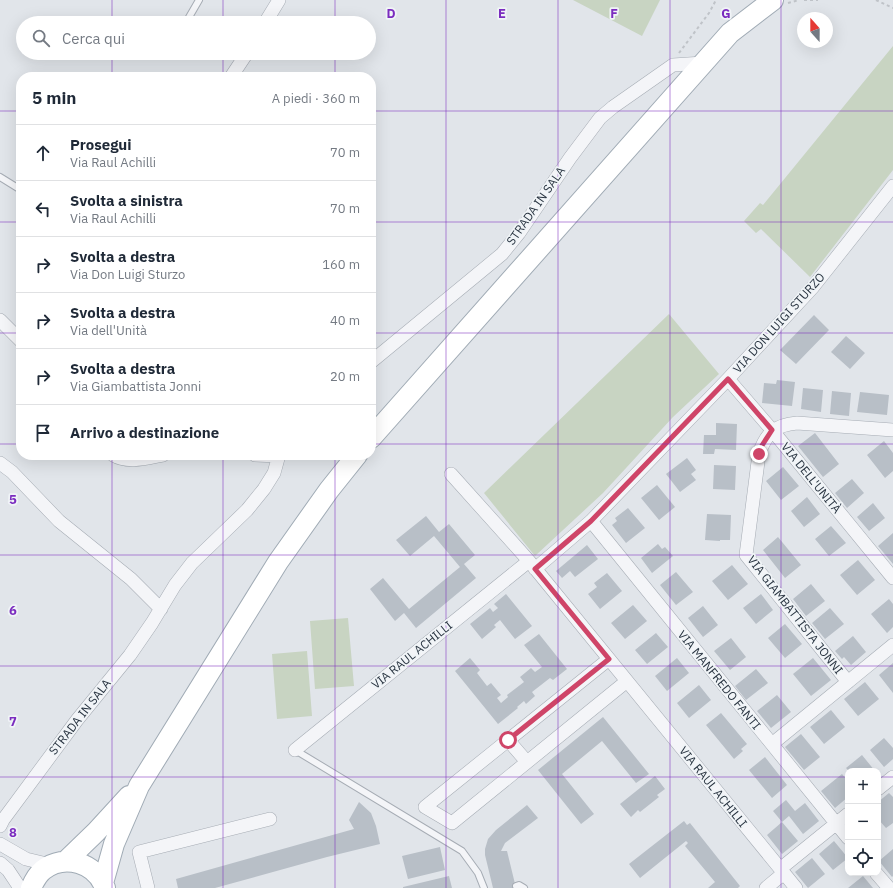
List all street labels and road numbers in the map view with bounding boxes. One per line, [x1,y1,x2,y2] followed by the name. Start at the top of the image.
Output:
[503,163,568,248] street label: STRADA IN SALA
[730,269,828,376] street label: VIA DON LUIGI STURZO
[778,439,845,516] street label: VIA DELL'UNITÀ
[744,552,846,677] street label: VIA GIAMBATTISTA JONNI
[368,617,455,692] street label: VIA RAUL ACHILLI
[675,627,764,732] street label: VIA MANFREDO FANTI
[45,676,114,758] street label: STRADA IN SALA
[676,743,751,830] street label: VIA RAUL ACHILLI

